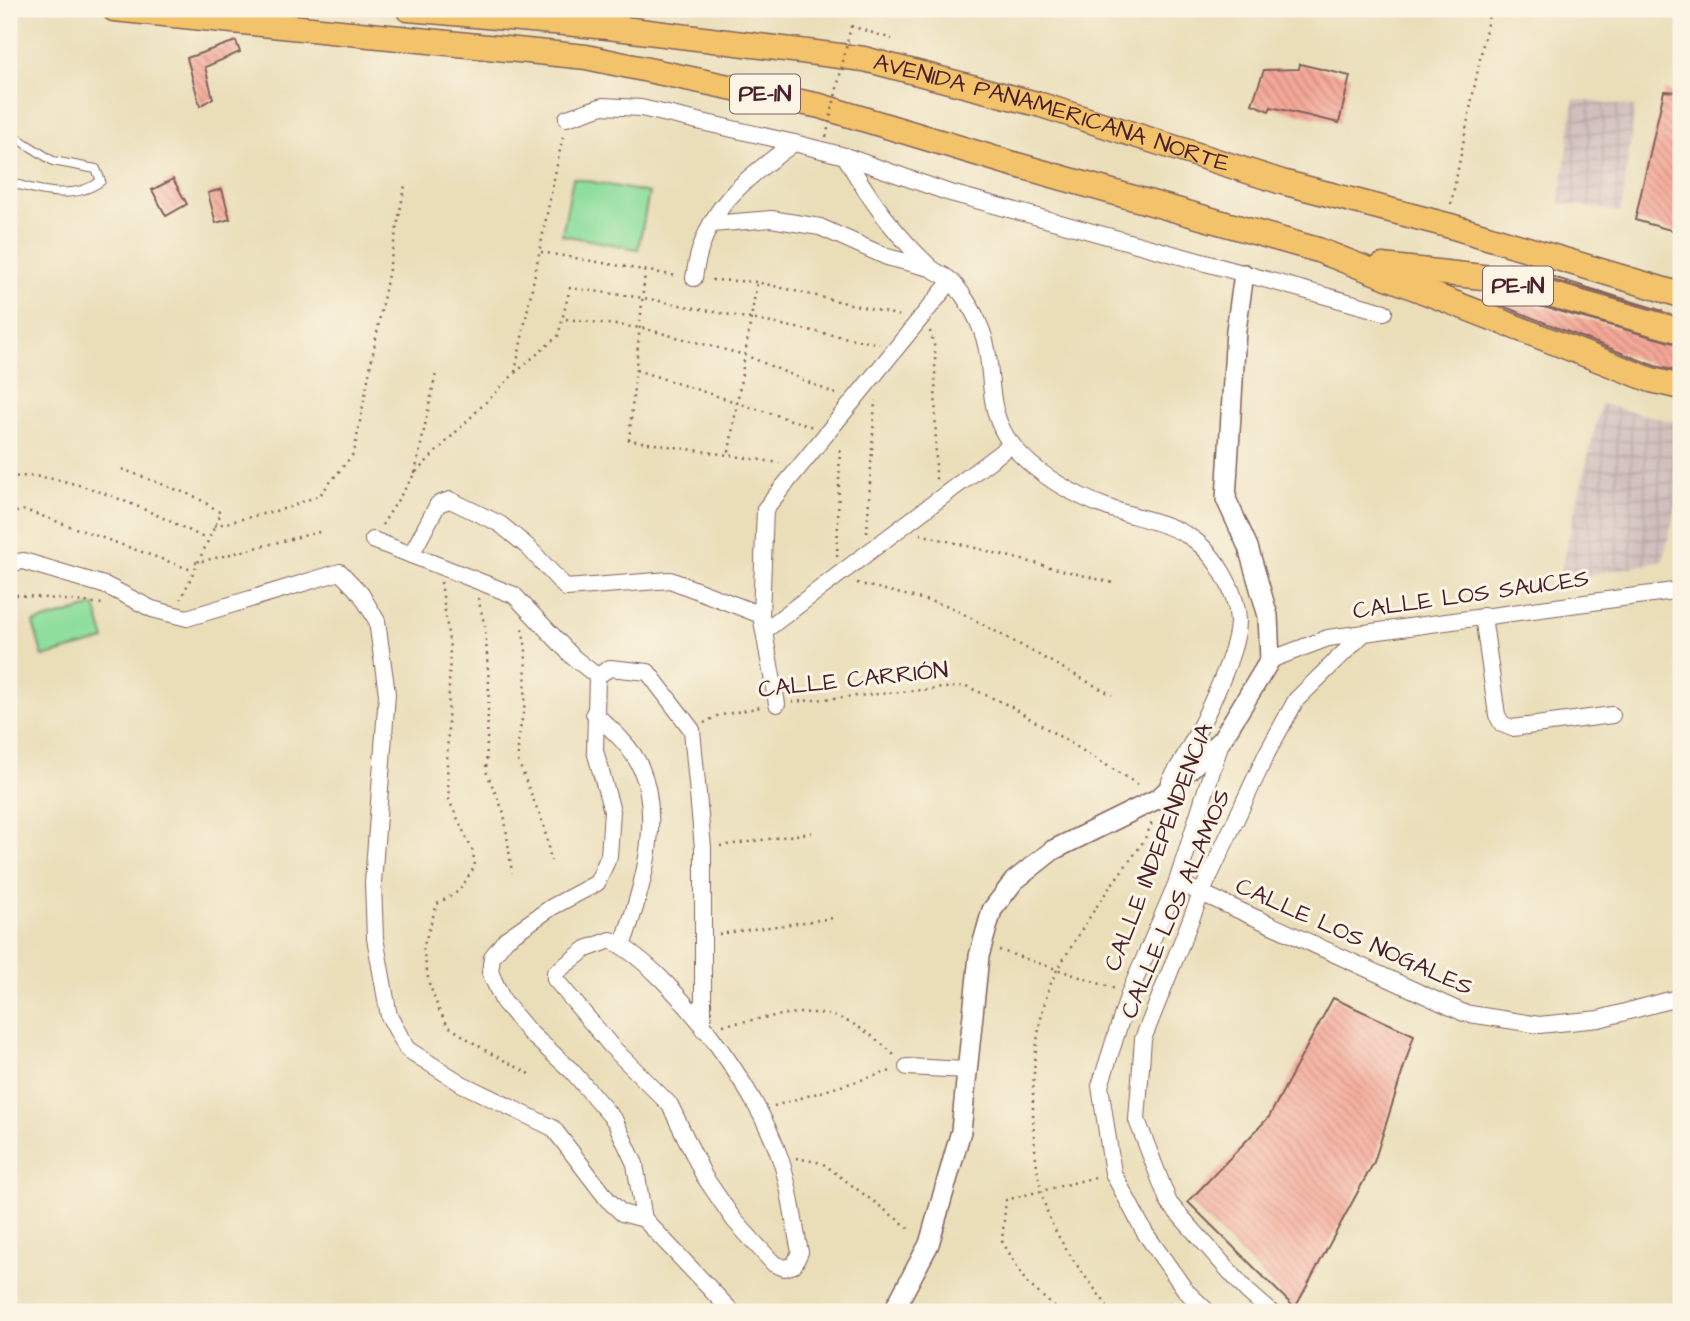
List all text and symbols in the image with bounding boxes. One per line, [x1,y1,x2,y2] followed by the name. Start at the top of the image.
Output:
[870,45,1234,181] street label: AVENIDA PANAMERICANA NORTE
[730,74,800,114] road number: PE-1N
[1483,266,1553,306] road number: PE-1N
[1351,562,1591,628] street label: CALLE LOS SAUCES
[756,653,950,707] street label: CALLE CARRIÓN
[1096,718,1222,976] street label: CALLE INDEPENDENCIA
[1112,784,1240,1024] street label: CALLE LOS ALAMOS
[1230,869,1478,1005] street label: CALLE LOS NOGALES

